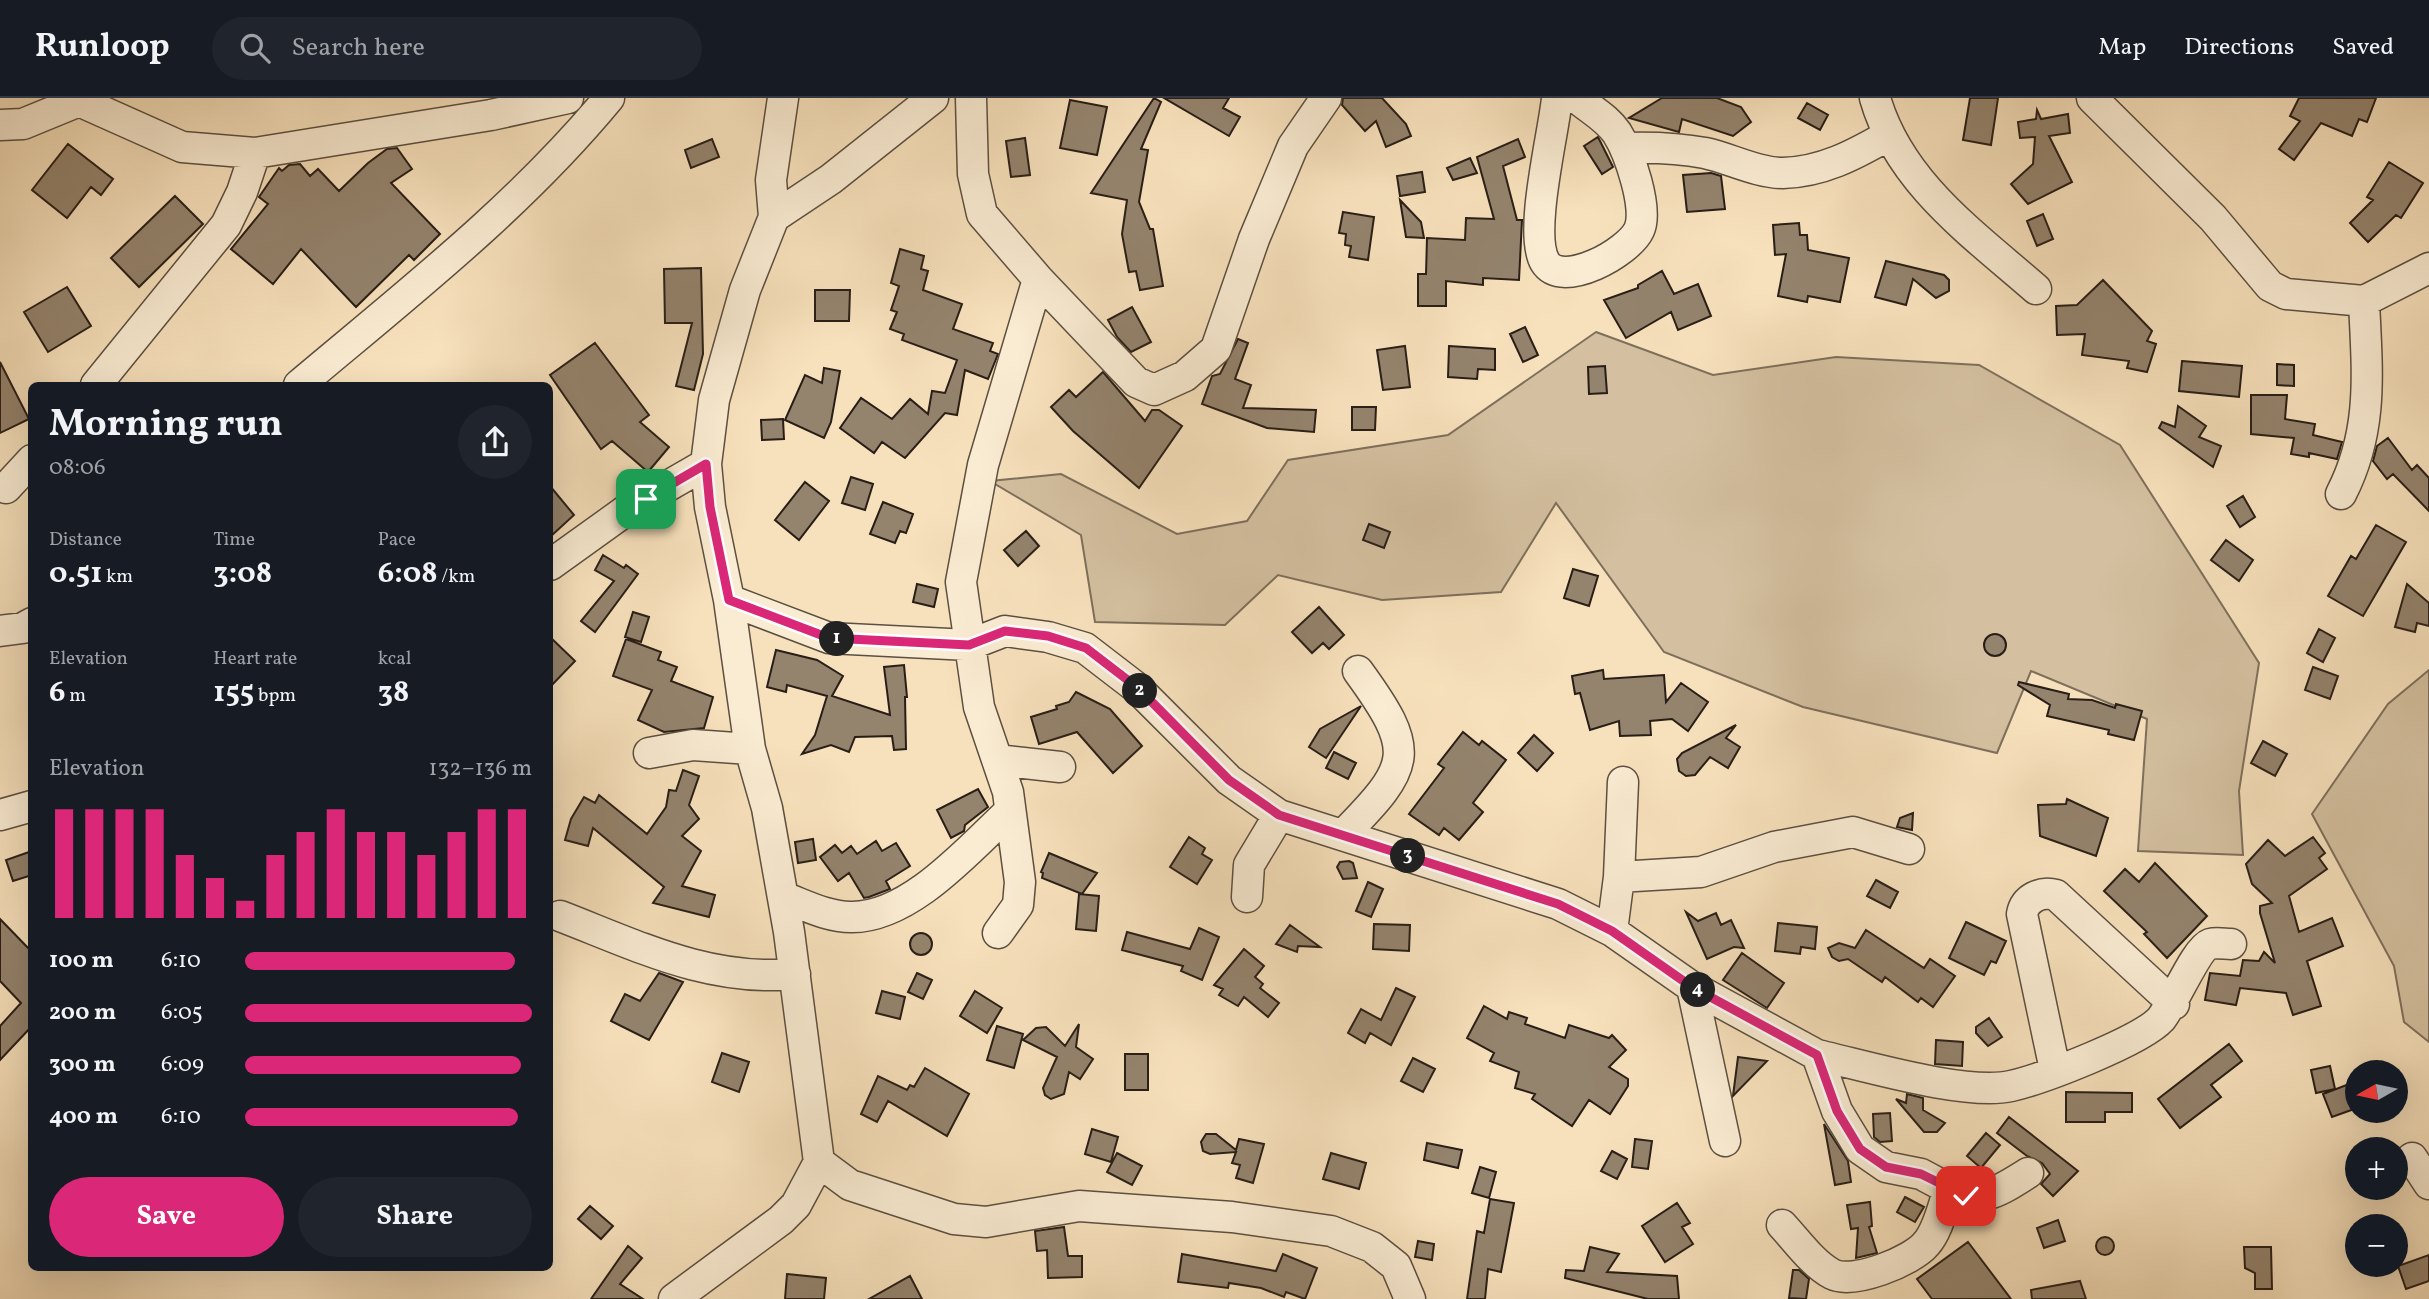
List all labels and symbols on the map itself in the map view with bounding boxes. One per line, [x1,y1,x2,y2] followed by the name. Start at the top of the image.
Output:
[616,469,676,529] pin
[820,622,854,656] pin: 1
[1122,674,1158,708] pin: 2
[1390,838,1426,874] pin: 3
[1680,972,1716,1008] pin: 4
[2345,1060,2408,1124] north arrow
[1936,1166,1996,1226] pin

